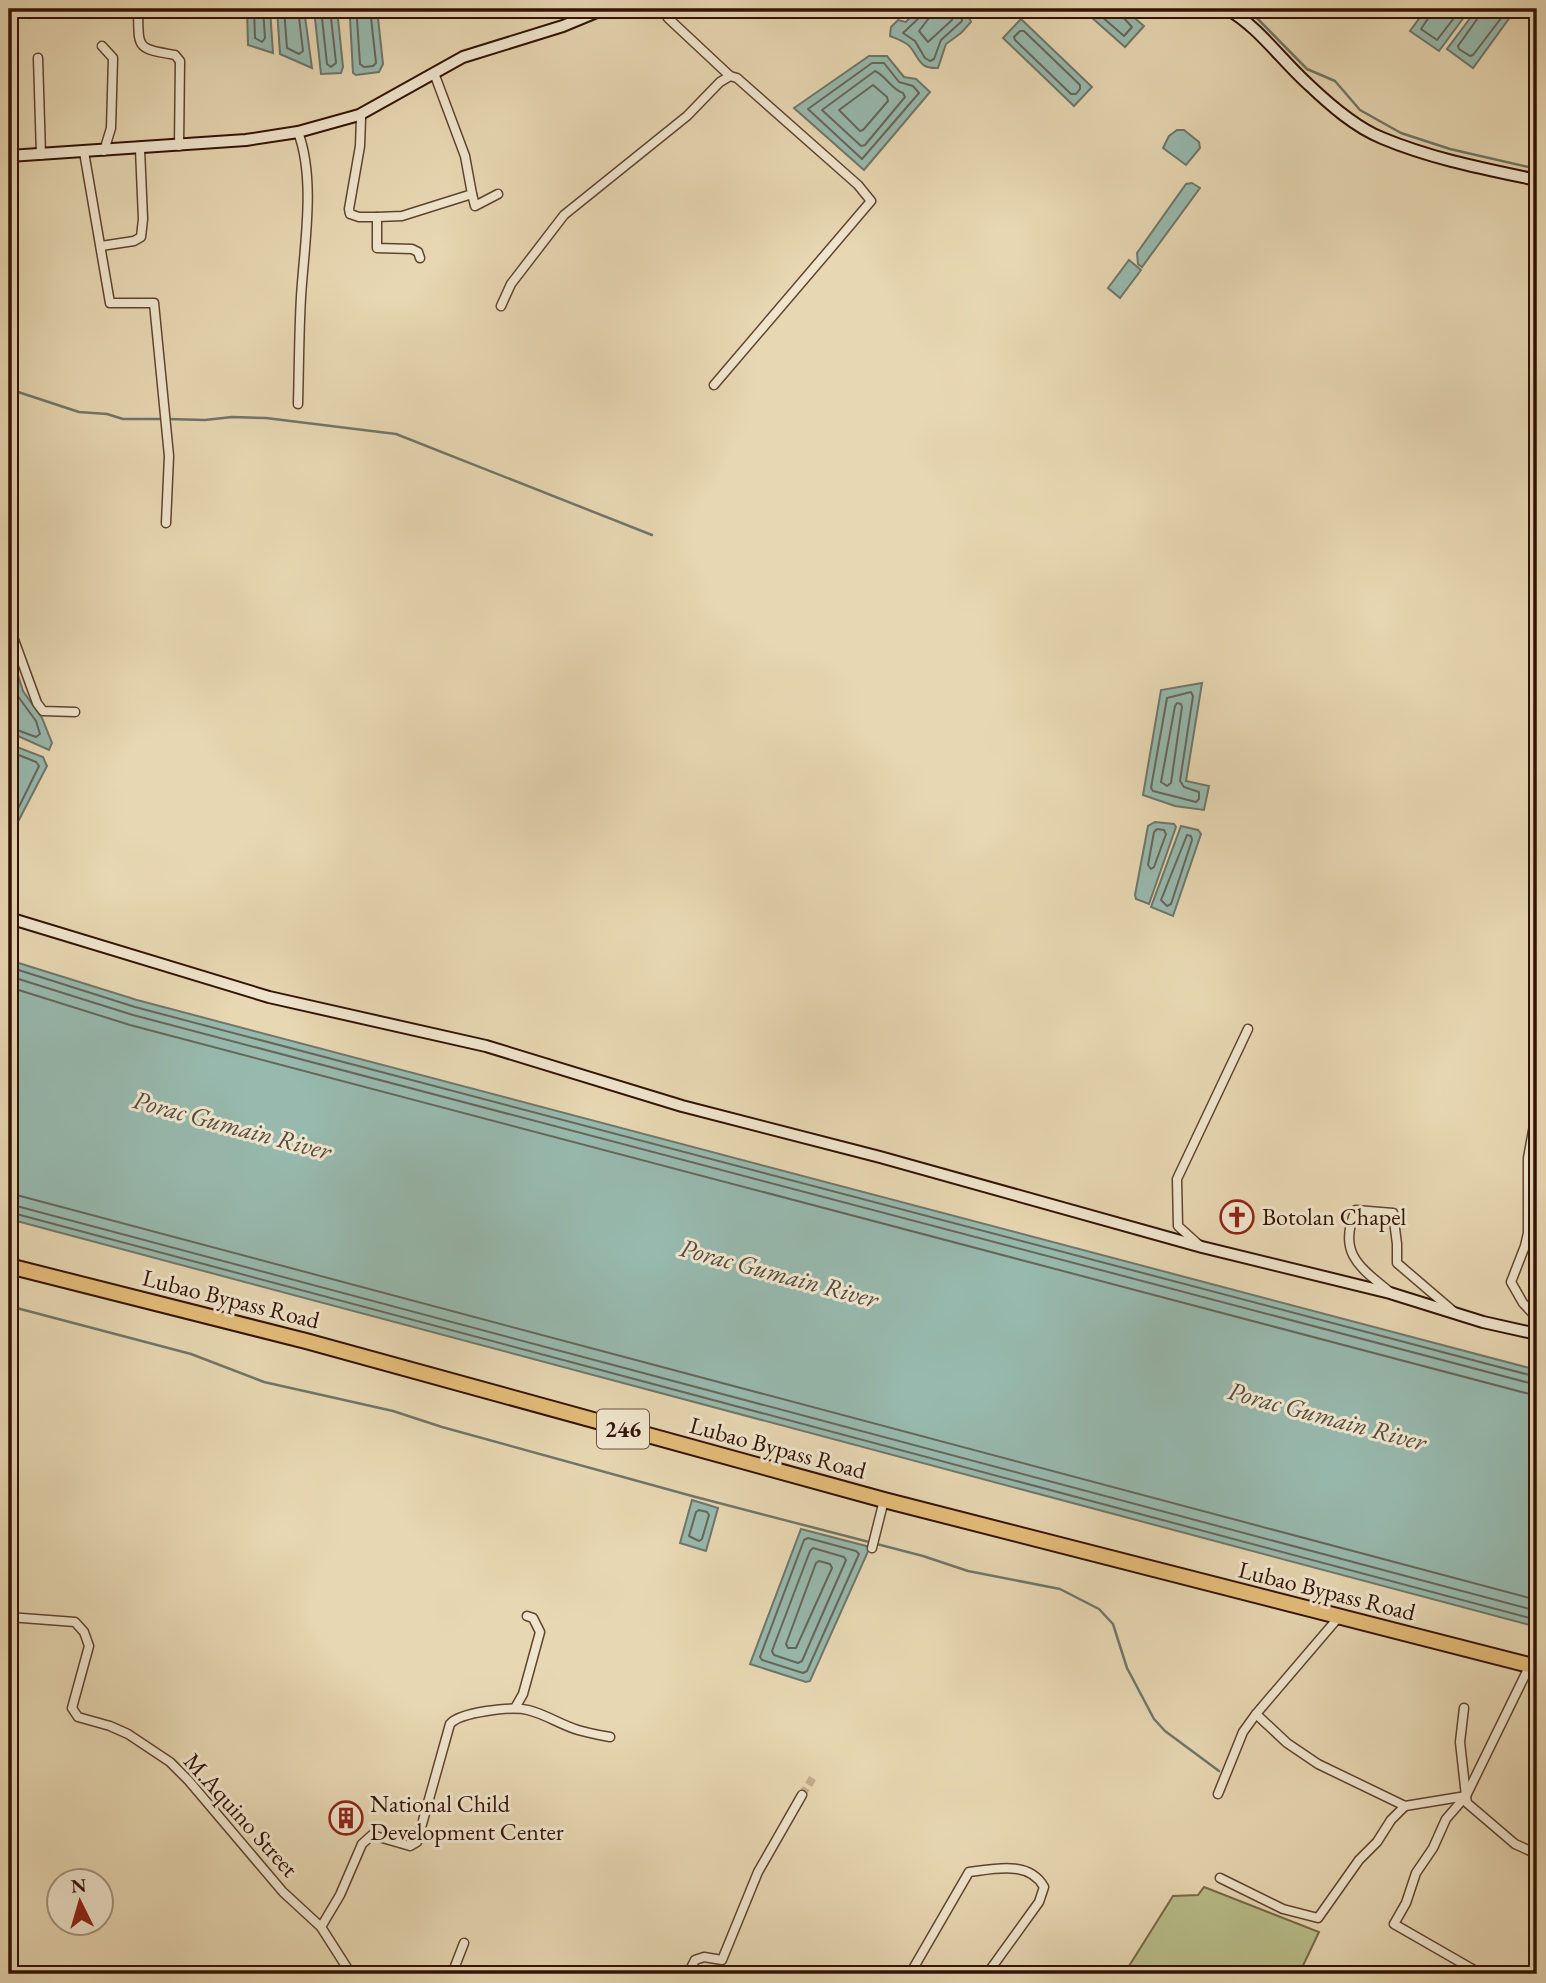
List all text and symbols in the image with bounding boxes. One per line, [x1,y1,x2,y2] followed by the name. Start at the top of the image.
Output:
[129,1082,336,1168] water label: Porac Gumain River
[1218,1198,1256,1236] church icon: Botolan Chapel
[1262,1201,1407,1232] place label: Botolan Chapel
[676,1230,883,1316] water label: Porac Gumain River
[139,1262,324,1336] street label: Lubao Bypass Road
[1224,1373,1431,1459] water label: Porac Gumain River
[686,1409,871,1486] street label: Lubao Bypass Road
[597,1410,649,1448] road number: 246
[1235,1554,1420,1628] street label: Lubao Bypass Road
[177,1746,306,1884] street label: M.Aquino Street
[370,1788,564,1847] place label: National Child Development Center
[327,1799,365,1837] building icon: National Child Development Center
[46,1868,116,1938] north arrow
[70,1872,88,1899] text: N

